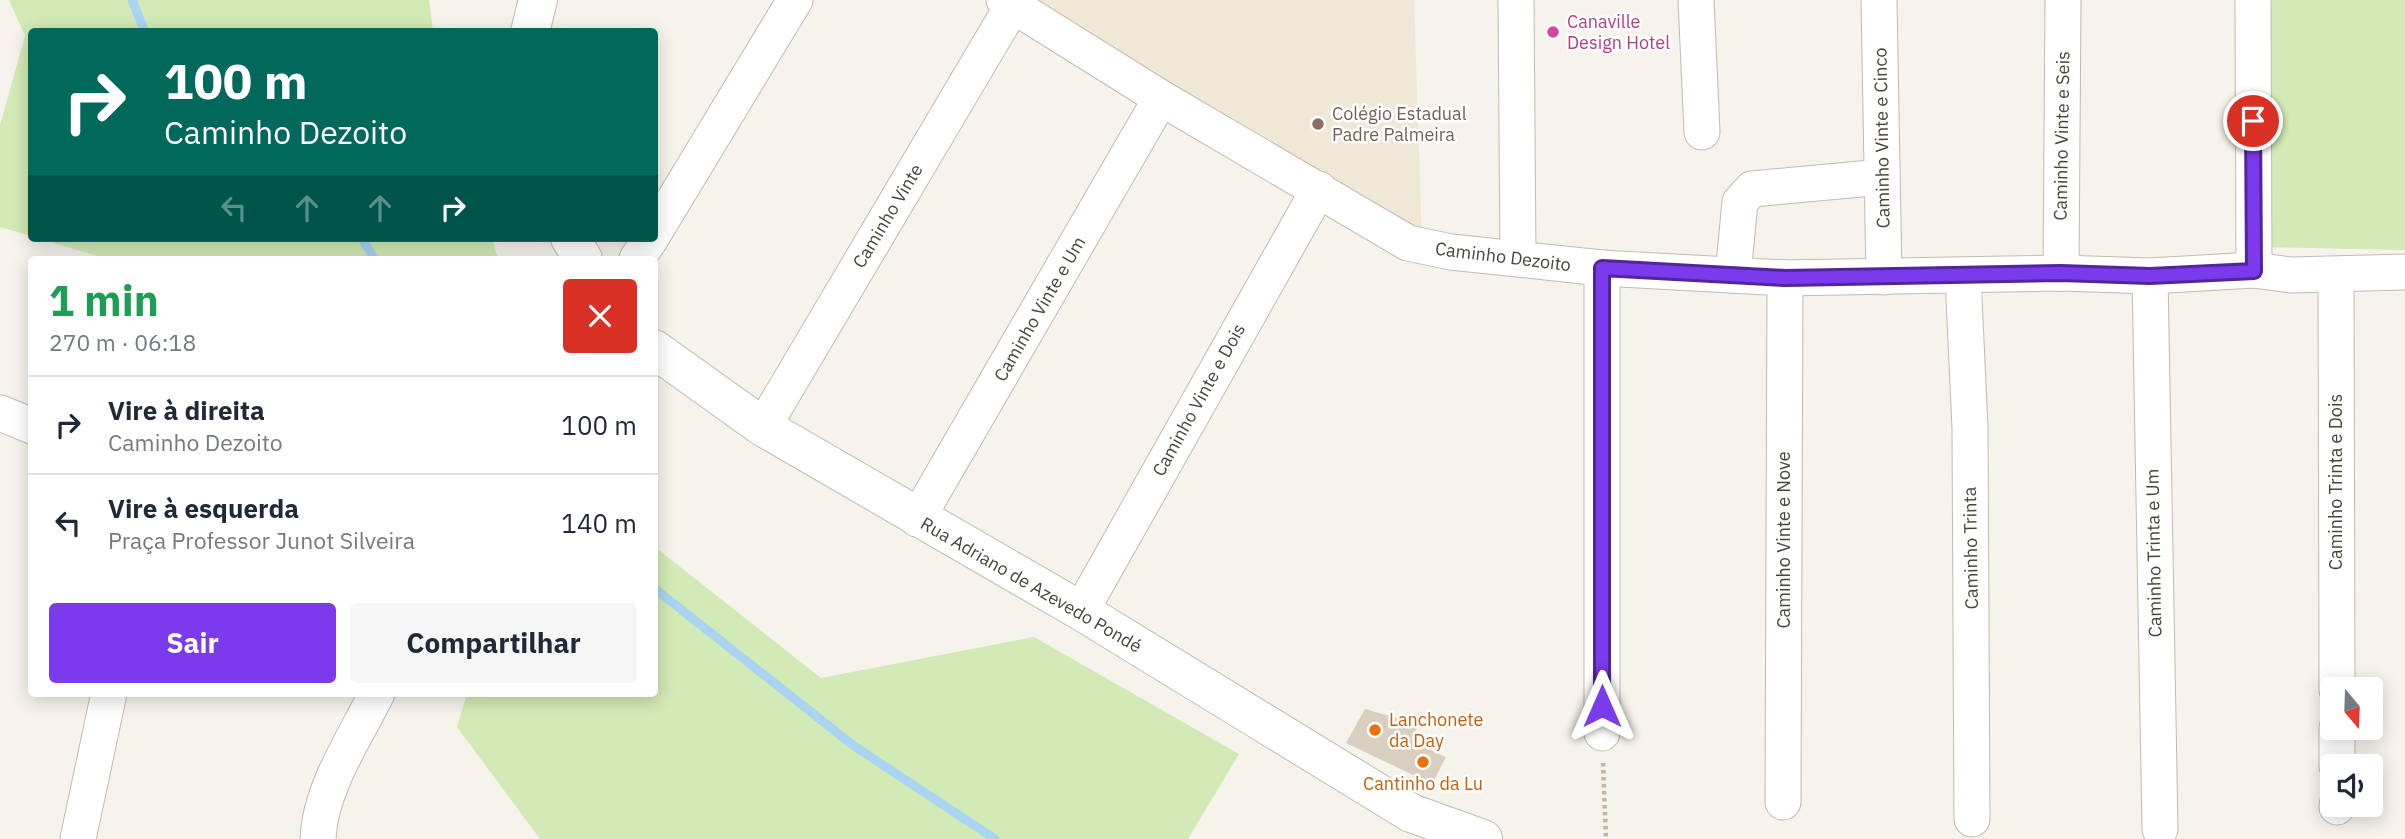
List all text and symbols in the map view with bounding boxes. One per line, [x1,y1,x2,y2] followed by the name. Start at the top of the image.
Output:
[1567,10,1670,54] place label: Canaville Design Hotel
[1545,24,1561,40] marker: Canaville Design Hotel
[1868,47,1895,229] street label: Caminho Vinte e Cinco
[164,49,308,112] text: 100 m
[2049,51,2074,221] street label: Caminho Vinte e Seis
[49,56,140,147] icon: right
[2223,91,2283,151] pin
[1332,102,1467,146] place label: Colégio Estadual Padre Palmeira
[2234,102,2272,140] icon: arrive
[164,111,407,153] text: Caminho Dezoito
[1310,116,1326,132] marker: Colégio Estadual Padre Palmeira
[847,159,928,272] street label: Caminho Vinte
[215,189,253,227] icon: left
[288,189,326,227] icon: ahead
[361,189,399,227] icon: ahead
[434,189,472,227] icon: right
[989,232,1090,385] street label: Caminho Vinte e Um
[1434,237,1572,276] street label: Caminho Dezoito
[49,273,159,328] text: 1 min
[563,279,637,353] button: close
[1147,319,1250,480] street label: Caminho Vinte e Dois
[49,327,196,357] text: 270 m · 06:18
[108,393,265,427] text: Vire à direita
[2324,394,2347,570] street label: Caminho Trinta e Dois
[49,406,87,444] icon: right
[561,408,637,442] text: 100 m
[108,427,283,457] text: Caminho Dezoito
[1772,451,1795,629] street label: Caminho Vinte e Nove
[2141,468,2166,638] street label: Caminho Trinta e Um
[1958,486,1983,609] street label: Caminho Trinta
[108,491,299,525] text: Vire à esquerda
[49,504,87,542] icon: left
[561,506,637,540] text: 140 m
[917,512,1146,657] street label: Rua Adriano de Azevedo Pondé
[108,525,415,555] text: Praça Professor Junot Silveira
[49,603,336,683] button: Sair
[350,603,637,683] button: Compartilhar
[1565,669,1639,743] position arrow
[2320,677,2384,740] north arrow
[2320,677,2383,817] map controls
[1389,708,1484,752] place label: Lanchonete da Day
[1367,722,1383,738] marker: Lanchonete da Day
[1415,754,1431,770] marker: Cantinho da Lu
[2320,754,2383,817] button: sound
[1363,772,1483,795] place label: Cantinho da Lu

